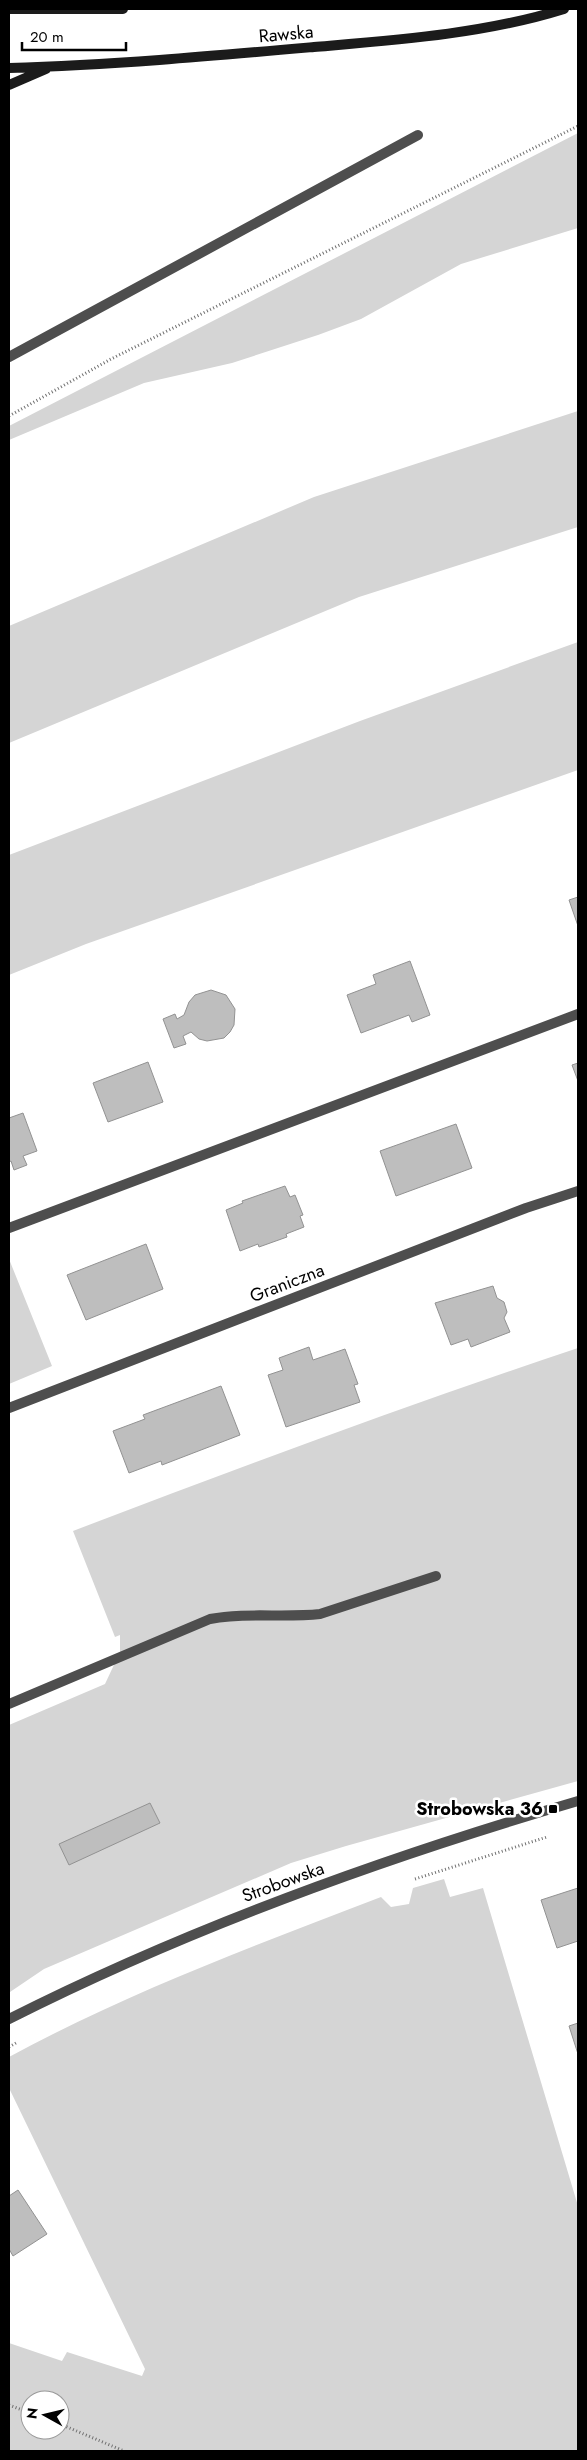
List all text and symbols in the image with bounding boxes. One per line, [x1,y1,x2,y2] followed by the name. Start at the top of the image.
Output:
[258,19,314,49] street label: Rawska
[22,20,126,52] scale bar
[30,26,64,48] text: 20 m
[246,1257,328,1309] street label: Graniczna
[416,1796,543,1822] place label: Strobowska 36
[547,1803,559,1815] marker: Strobowska 36
[238,1855,328,1909] street label: Strobowska
[20,2390,70,2440] north arrow
[21,2406,43,2420] text: N

